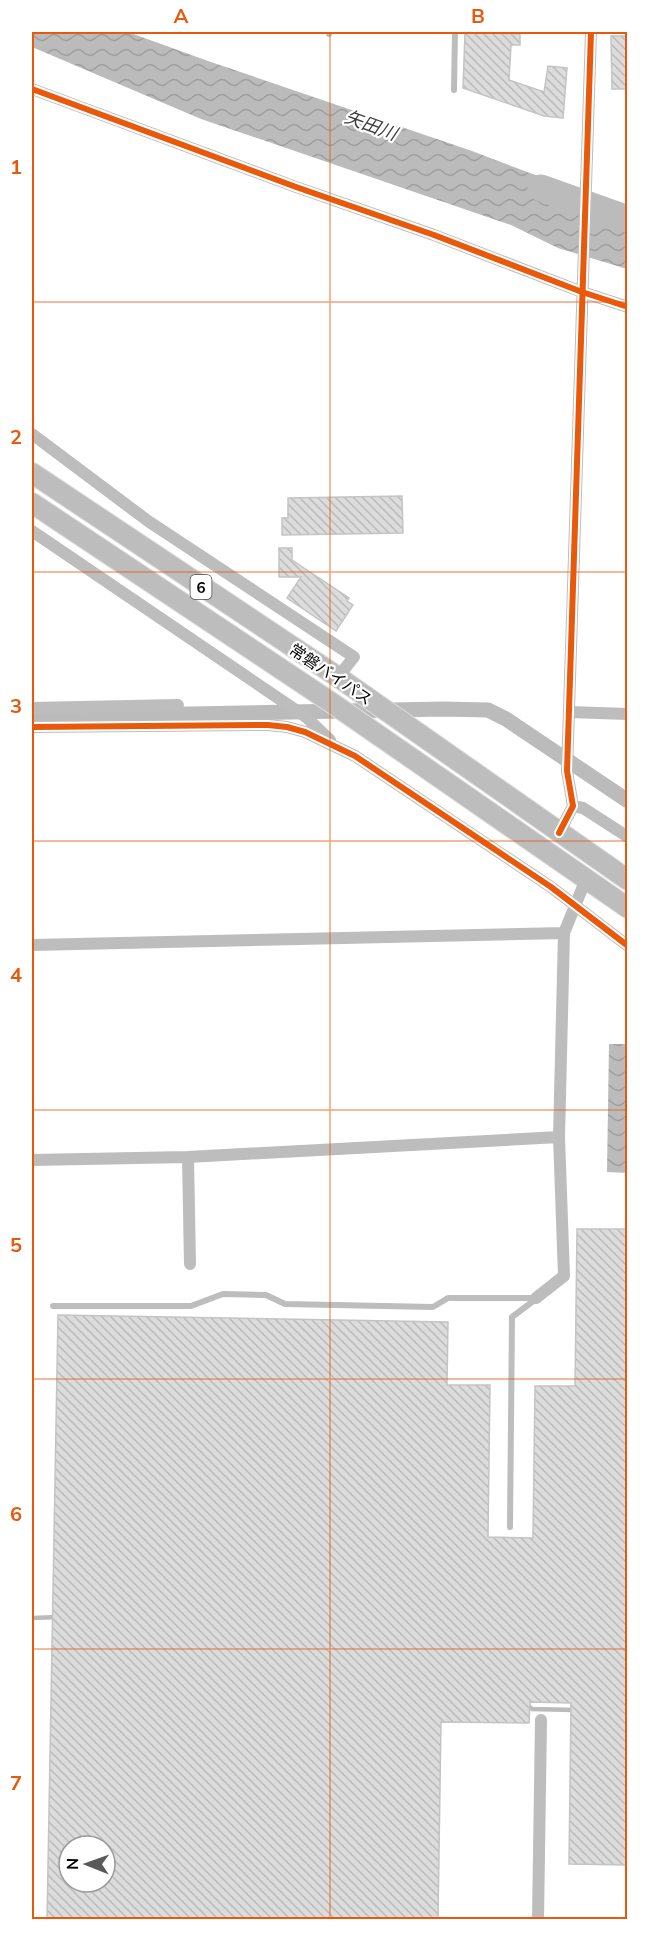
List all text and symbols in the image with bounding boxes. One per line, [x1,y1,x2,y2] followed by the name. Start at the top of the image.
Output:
[174,3,189,28] text: A
[471,3,485,28] text: B
[342,105,402,146] water label: 矢田川
[10,154,22,179] text: 1
[10,424,22,449] text: 2
[190,575,212,599] road number: 6
[286,639,376,709] street label: 常磐バイパス
[10,693,22,718] text: 3
[10,962,22,987] text: 4
[10,1232,22,1257] text: 5
[10,1501,22,1526] text: 6
[10,1770,22,1795] text: 7
[57,1834,117,1894] north arrow
[62,1858,82,1870] text: N

